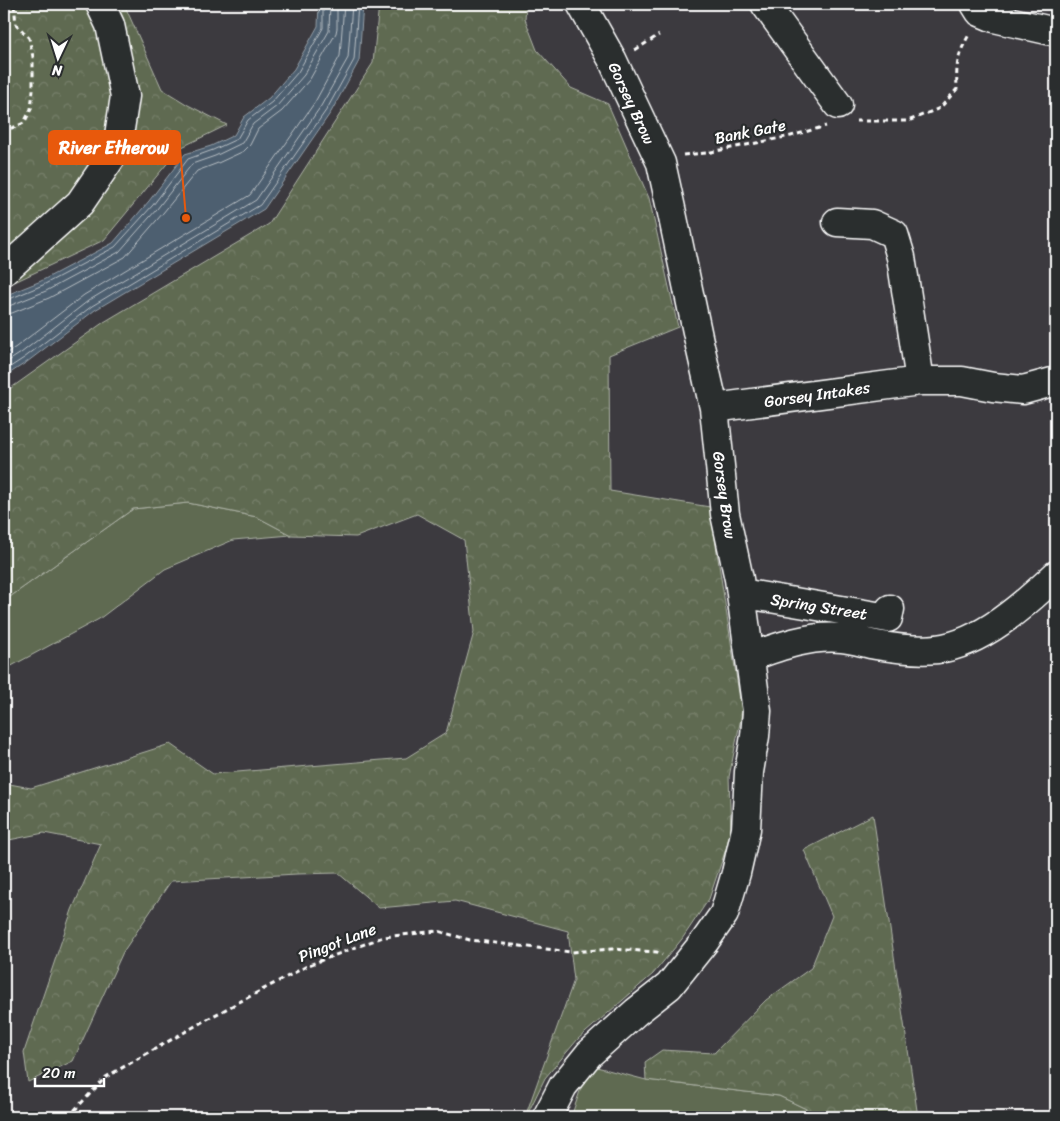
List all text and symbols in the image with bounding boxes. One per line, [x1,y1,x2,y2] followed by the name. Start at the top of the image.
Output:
[32,32,82,82] north arrow
[600,57,663,149] street label: Gorsey Brow
[51,58,64,83] text: N
[712,110,788,153] street label: Bank Gate
[49,131,180,164] callout: River Etherow
[58,132,170,164] text: River Etherow
[762,373,873,416] street label: Gorsey Intakes
[704,449,745,541] street label: Gorsey Brow
[769,585,869,628] street label: Spring Street
[294,914,381,971] street label: Pingot Lane
[35,1056,104,1088] scale bar
[42,1060,76,1086] text: 20 m

